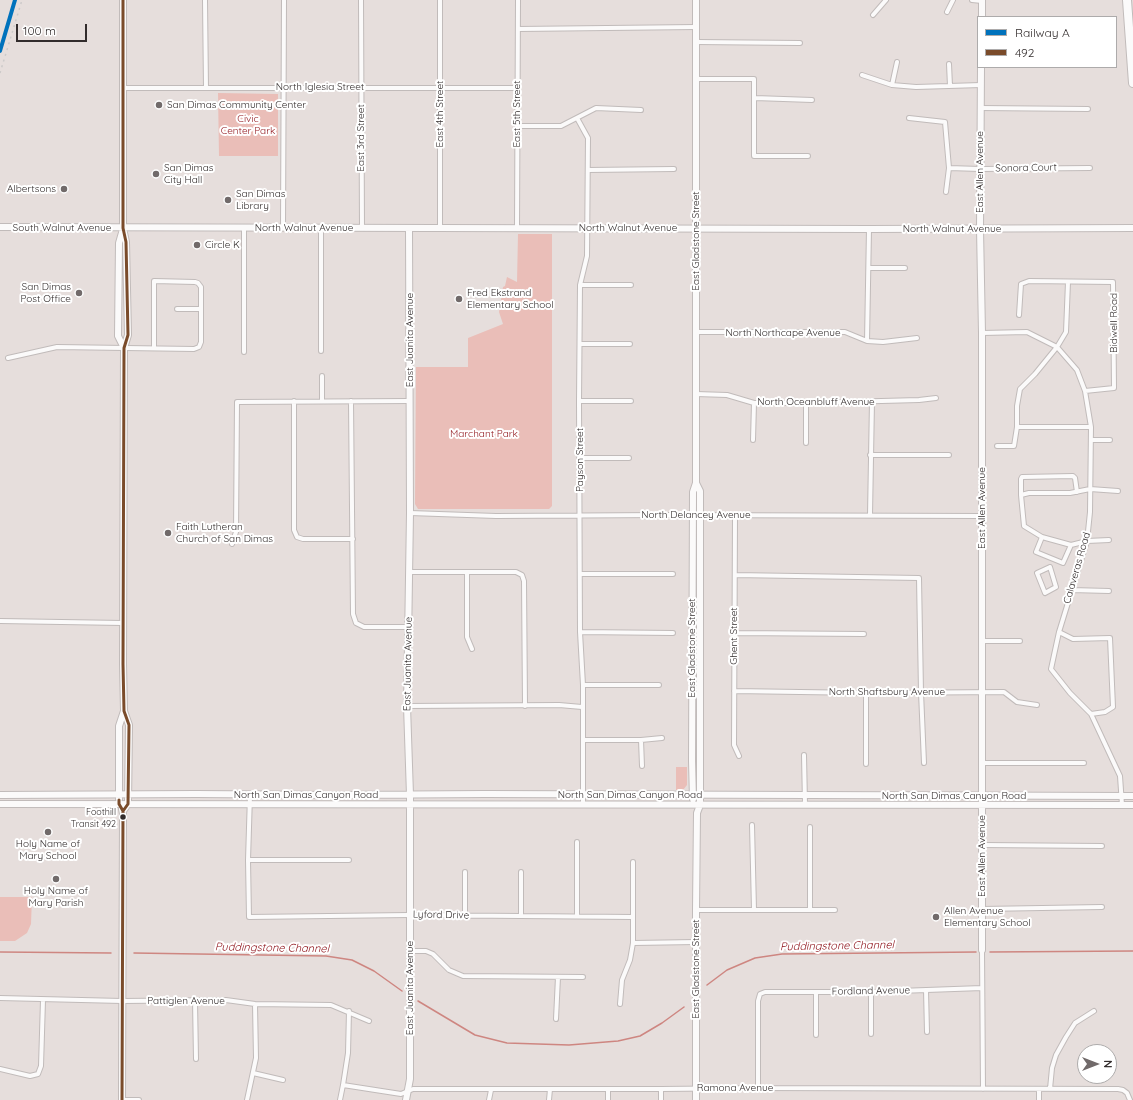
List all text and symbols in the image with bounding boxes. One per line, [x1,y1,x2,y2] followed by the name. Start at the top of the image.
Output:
[18,16,89,42] scale bar
[977,16,1117,68] legend
[23,23,56,38] text: 100 m
[1015,25,1070,40] text: Railway A
[1015,45,1034,60] text: 492
[511,80,523,148] street label: East 5th Street
[276,81,364,93] street label: North Iglesia Street
[434,81,446,147] street label: East 4th Street
[167,99,306,111] place label: San Dimas Community Center
[154,100,164,110] marker: San Dimas Community Center
[355,104,367,172] street label: East 3rd Street
[221,113,275,136] park label: Civic Center Park
[974,131,986,213] street label: East Allen Avenue
[995,161,1057,175] street label: Sonora Court
[164,162,213,186] place label: San Dimas City Hall
[151,169,161,179] marker: San Dimas City Hall
[7,183,56,195] place label: Albertsons
[59,184,69,194] marker: Albertsons
[236,188,285,212] place label: San Dimas Library
[690,191,702,291] street label: East Gladstone Street
[223,195,233,205] marker: San Dimas Library
[13,222,111,234] street label: South Walnut Avenue
[255,222,353,234] street label: North Walnut Avenue
[579,222,677,234] street label: North Walnut Avenue
[903,223,1001,235] street label: North Walnut Avenue
[205,239,240,251] place label: Circle K
[192,240,202,250] marker: Circle K
[20,281,71,304] place label: San Dimas Post Office
[467,287,554,310] place label: Fred Ekstrand Elementary School
[74,288,84,298] marker: San Dimas Post Office
[404,293,416,387] street label: East Juanita Avenue
[1108,293,1120,353] street label: Bidwell Road
[454,294,464,304] marker: Fred Ekstrand Elementary School
[725,327,841,339] street label: North Northcape Avenue
[757,396,875,408] street label: North Oceanbluff Avenue
[450,428,518,440] park label: Marchant Park
[574,428,586,492] street label: Payson Street
[976,467,988,549] street label: East Allen Avenue
[641,509,751,521] street label: North Delancey Avenue
[176,521,273,544] place label: Faith Lutheran Church of San Dimas
[163,528,173,538] marker: Faith Lutheran Church of San Dimas
[1061,531,1093,605] street label: Calaveras Road
[686,598,698,698] street label: East Gladstone Street
[728,607,740,665] street label: Ghent Street
[401,617,415,711] street label: East Juanita Avenue
[829,686,945,698] street label: North Shaftsbury Avenue
[234,789,378,801] street label: North San Dimas Canyon Road
[558,789,702,801] street label: North San Dimas Canyon Road
[882,790,1026,802] street label: North San Dimas Canyon Road
[71,807,116,828] place label: Foothill Transit 492
[118,812,128,822] marker: Foothill Transit 492
[976,815,988,897] street label: East Allen Avenue
[43,827,53,837] marker: Holy Name of Mary School
[16,838,80,862] place label: Holy Name of Mary School
[51,874,61,884] marker: Holy Name of Mary Parish
[24,885,88,908] place label: Holy Name of Mary Parish
[944,905,1031,928] place label: Allen Avenue Elementary School
[413,909,469,921] street label: Lyford Drive
[931,912,941,922] marker: Allen Avenue Elementary School
[690,919,702,1019] street label: East Gladstone Street
[780,938,894,954] water label: Puddingstone Channel
[215,940,329,956] water label: Puddingstone Channel
[404,941,416,1035] street label: East Juanita Avenue
[832,984,910,998] street label: Fordland Avenue
[147,995,225,1007] street label: Pattiglen Avenue
[1077,1044,1117,1084] north arrow
[1101,1060,1115,1068] text: N
[697,1082,773,1094] street label: Ramona Avenue

